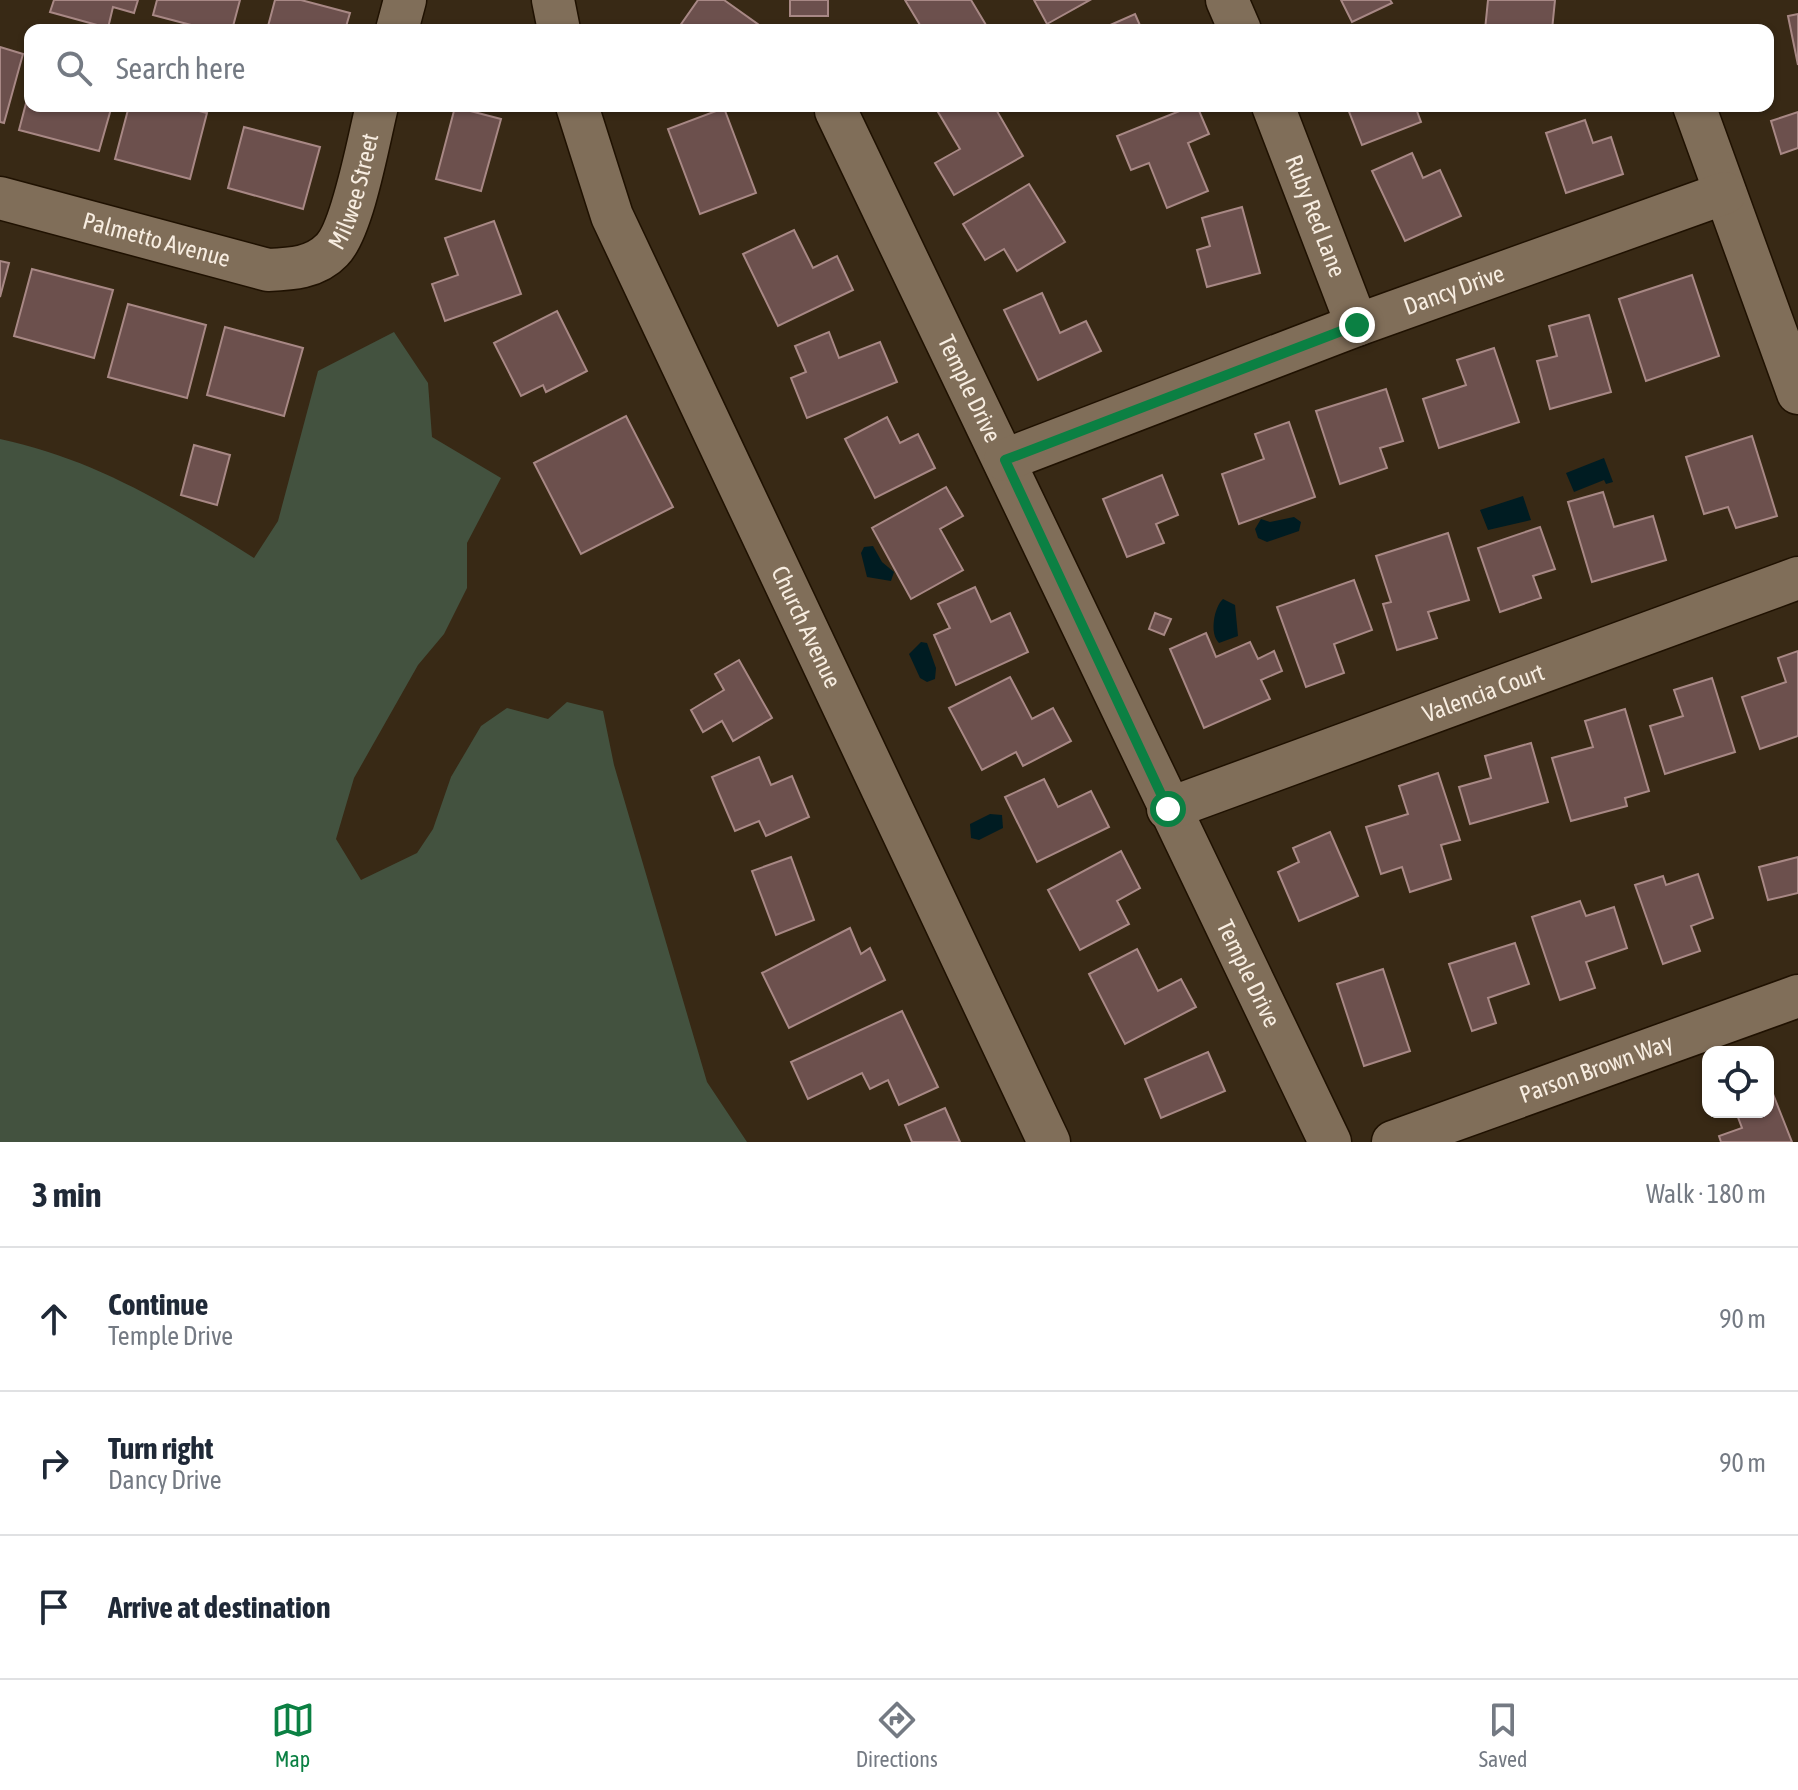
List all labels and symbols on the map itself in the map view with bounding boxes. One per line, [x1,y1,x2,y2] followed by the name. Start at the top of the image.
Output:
[323,131,383,254] street label: Milwee Street
[1280,151,1351,281] street label: Ruby Red Lane
[80,207,233,272] street label: Palmetto Avenue
[1400,259,1508,320] street label: Dancy Drive
[1339,307,1375,343] route end
[933,330,1007,446] street label: Temple Drive
[766,562,847,692] street label: Church Avenue
[1419,658,1548,727] street label: Valencia Court
[1150,791,1186,827] route start
[1212,915,1286,1031] street label: Temple Drive
[1516,1028,1676,1108] street label: Parson Brown Way

